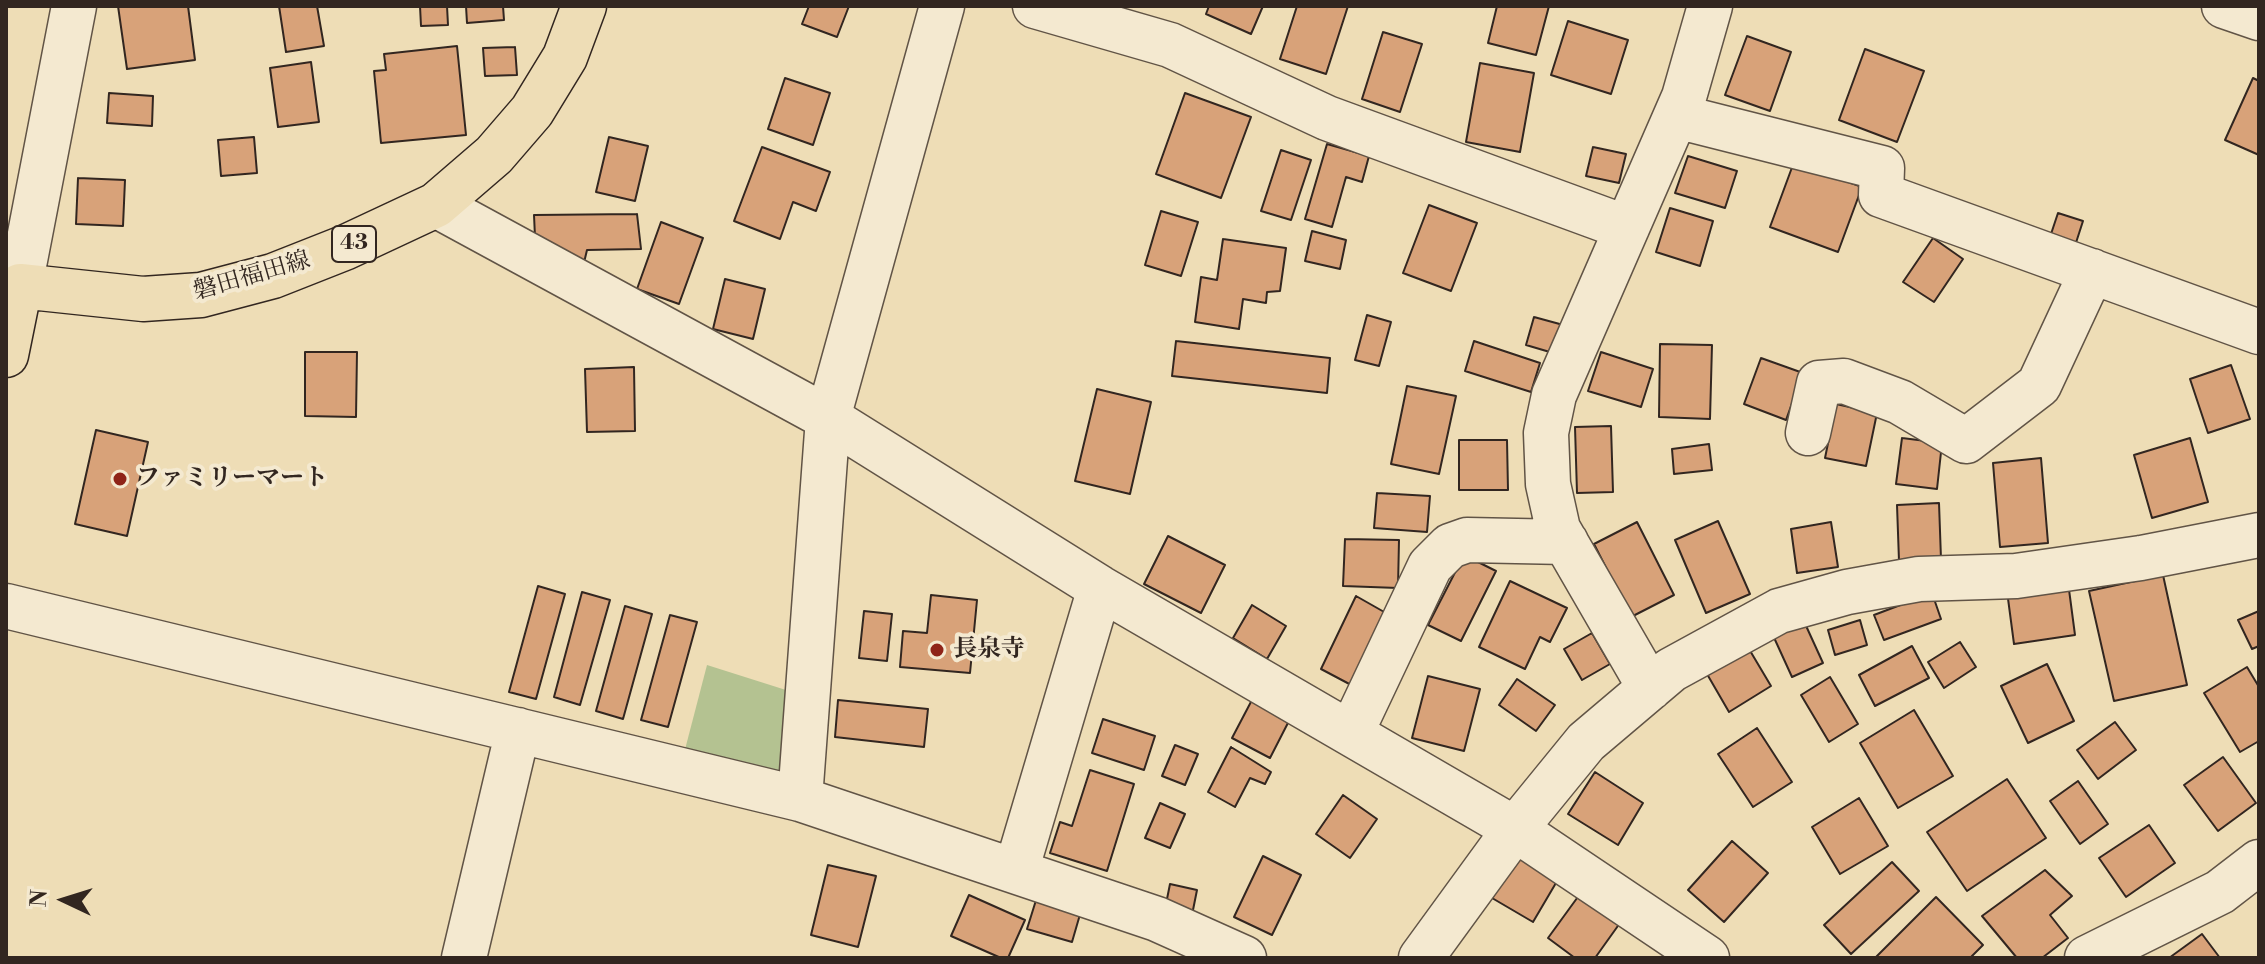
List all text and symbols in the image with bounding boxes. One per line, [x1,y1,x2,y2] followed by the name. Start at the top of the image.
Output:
[332,226,376,262] road number: 43
[190,247,314,307] street label: 磐田福田線
[136,465,328,493] place label: ファミリーマート
[111,470,129,488] marker: ファミリーマート
[953,636,1025,664] place label: 長泉寺
[928,641,946,659] marker: 長泉寺
[24,860,104,940] north arrow
[25,889,54,908] text: N

